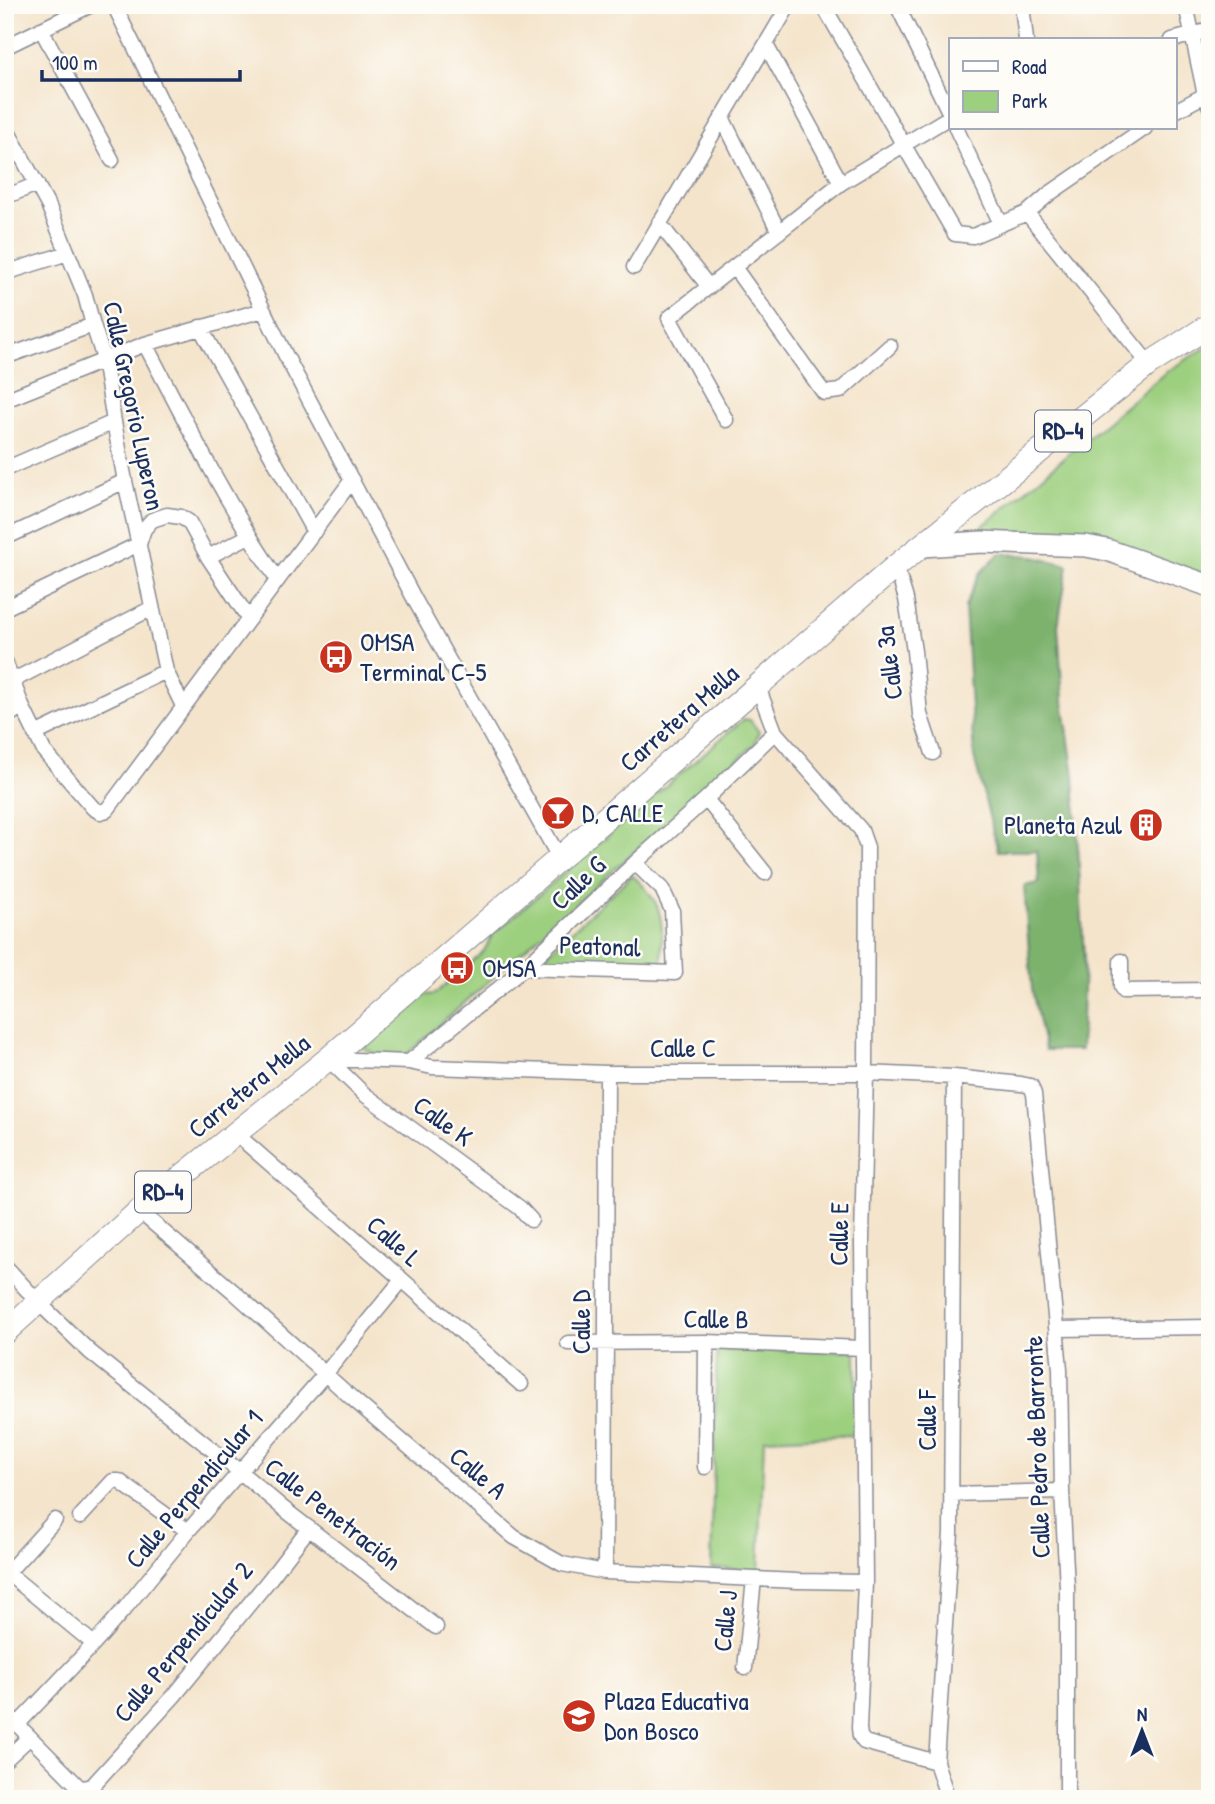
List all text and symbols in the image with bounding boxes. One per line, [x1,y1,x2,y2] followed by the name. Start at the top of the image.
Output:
[42,38,240,82] scale bar
[949,38,1176,130] legend
[52,48,98,77] text: 100 m
[1012,52,1046,81] text: Road
[1012,86,1047,115] text: Park
[95,298,174,514] street label: Calle Gregorio Luperon
[1035,410,1091,452] road number: RD-4
[360,624,487,689] place label: OMSA Terminal C-5
[867,624,910,702] street label: Calle 3a
[317,638,355,676] bus stop icon: OMSA Terminal C-5
[612,656,746,779] street label: Carretera Mella
[539,794,577,832] bar icon: D, CALLE
[582,795,664,830] place label: D, CALLE
[1127,806,1165,844] building icon: Planeta Azul
[1004,807,1122,842] place label: Planeta Azul
[542,847,613,918] street label: Calle G
[559,927,641,964] street label: Peatonal
[438,949,476,987] bus stop icon: OMSA
[482,950,537,985] place label: OMSA
[180,1026,317,1146] street label: Carretera Mella
[650,1030,716,1065] street label: Calle C
[406,1087,480,1154] street label: Calle K
[135,1172,191,1212] road number: RD-4
[820,1201,857,1266] street label: Calle E
[360,1207,429,1274] street label: Calle L
[563,1289,598,1354] street label: Calle D
[683,1300,749,1337] street label: Calle B
[1015,1335,1058,1559] street label: Calle Pedro de Barronte
[909,1388,944,1451] street label: Calle F
[117,1402,270,1575] street label: Calle Perpendicular 1
[442,1438,515,1507] street label: Calle A
[258,1449,409,1578] street label: Calle Penetración
[105,1554,260,1729] street label: Calle Perpendicular 2
[704,1588,745,1653] street label: Calle J
[604,1683,749,1748] place label: Plaza Educativa Don Bosco
[1106,1696,1176,1766] north arrow
[560,1697,598,1735] school or university icon: Plaza Educativa Don Bosco
[1137,1701,1147,1727] text: N

